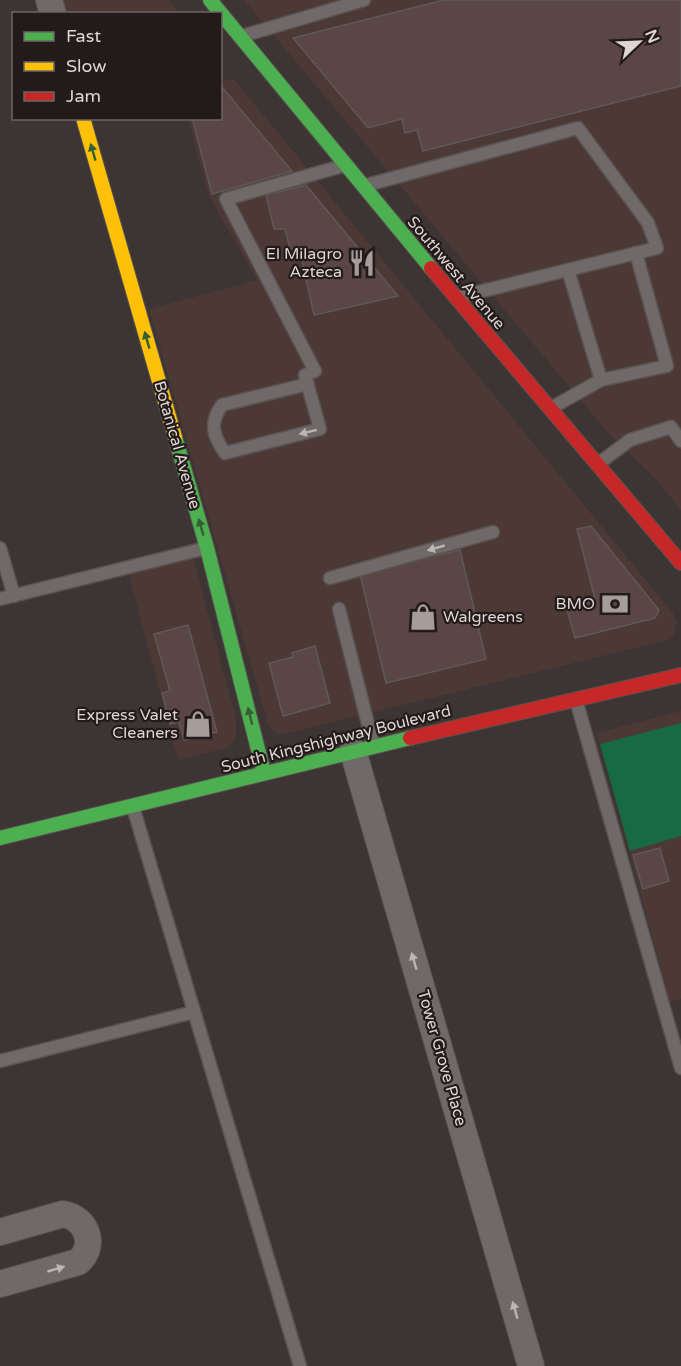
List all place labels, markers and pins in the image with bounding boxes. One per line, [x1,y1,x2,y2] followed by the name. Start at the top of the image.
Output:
[266,244,342,282] place label: El Milagro Azteca
[347,248,377,278] restaurant icon: El Milagro Azteca
[600,589,630,619] bank icon: BMO
[555,594,595,614] place label: BMO
[408,602,438,632] shop icon: Walgreens
[443,607,523,627] place label: Walgreens
[76,705,178,743] place label: Express Valet Cleaners
[183,709,213,739] shop icon: Express Valet Cleaners

